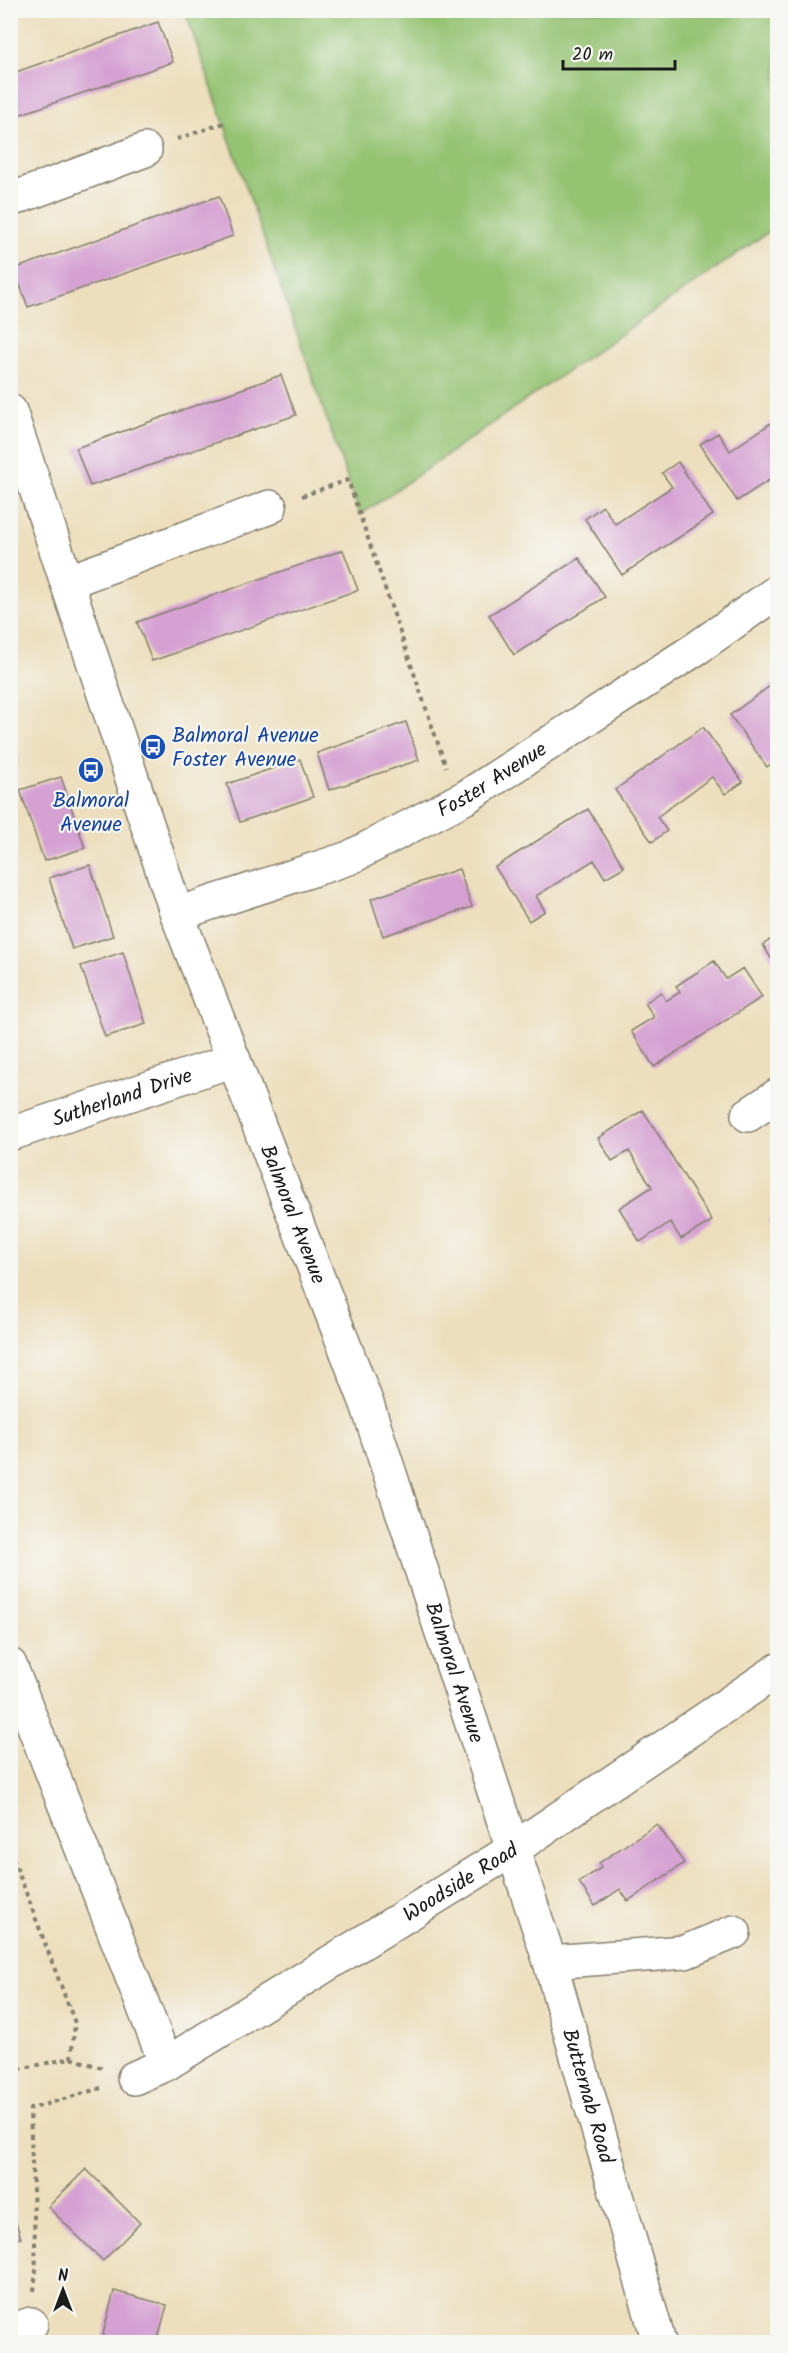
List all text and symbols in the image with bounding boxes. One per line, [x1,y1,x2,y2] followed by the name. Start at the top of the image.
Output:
[563,33,676,71] scale bar
[572,41,613,70] text: 20 m
[172,720,319,777] place label: Balmoral Avenue Foster Avenue
[138,732,168,762] bus stop icon: Balmoral Avenue Foster Avenue
[432,734,555,827] street label: Foster Avenue
[76,755,106,785] bus stop icon: Balmoral Avenue
[53,785,129,842] place label: Balmoral Avenue
[48,1060,198,1137] street label: Sutherland Drive
[250,1140,334,1290] street label: Balmoral Avenue
[415,1598,492,1748] street label: Balmoral Avenue
[397,1835,526,1932] street label: Woodside Road
[552,2025,622,2168] street label: Butternab Road
[33,2260,93,2320] north arrow
[58,2264,68,2289] text: N

